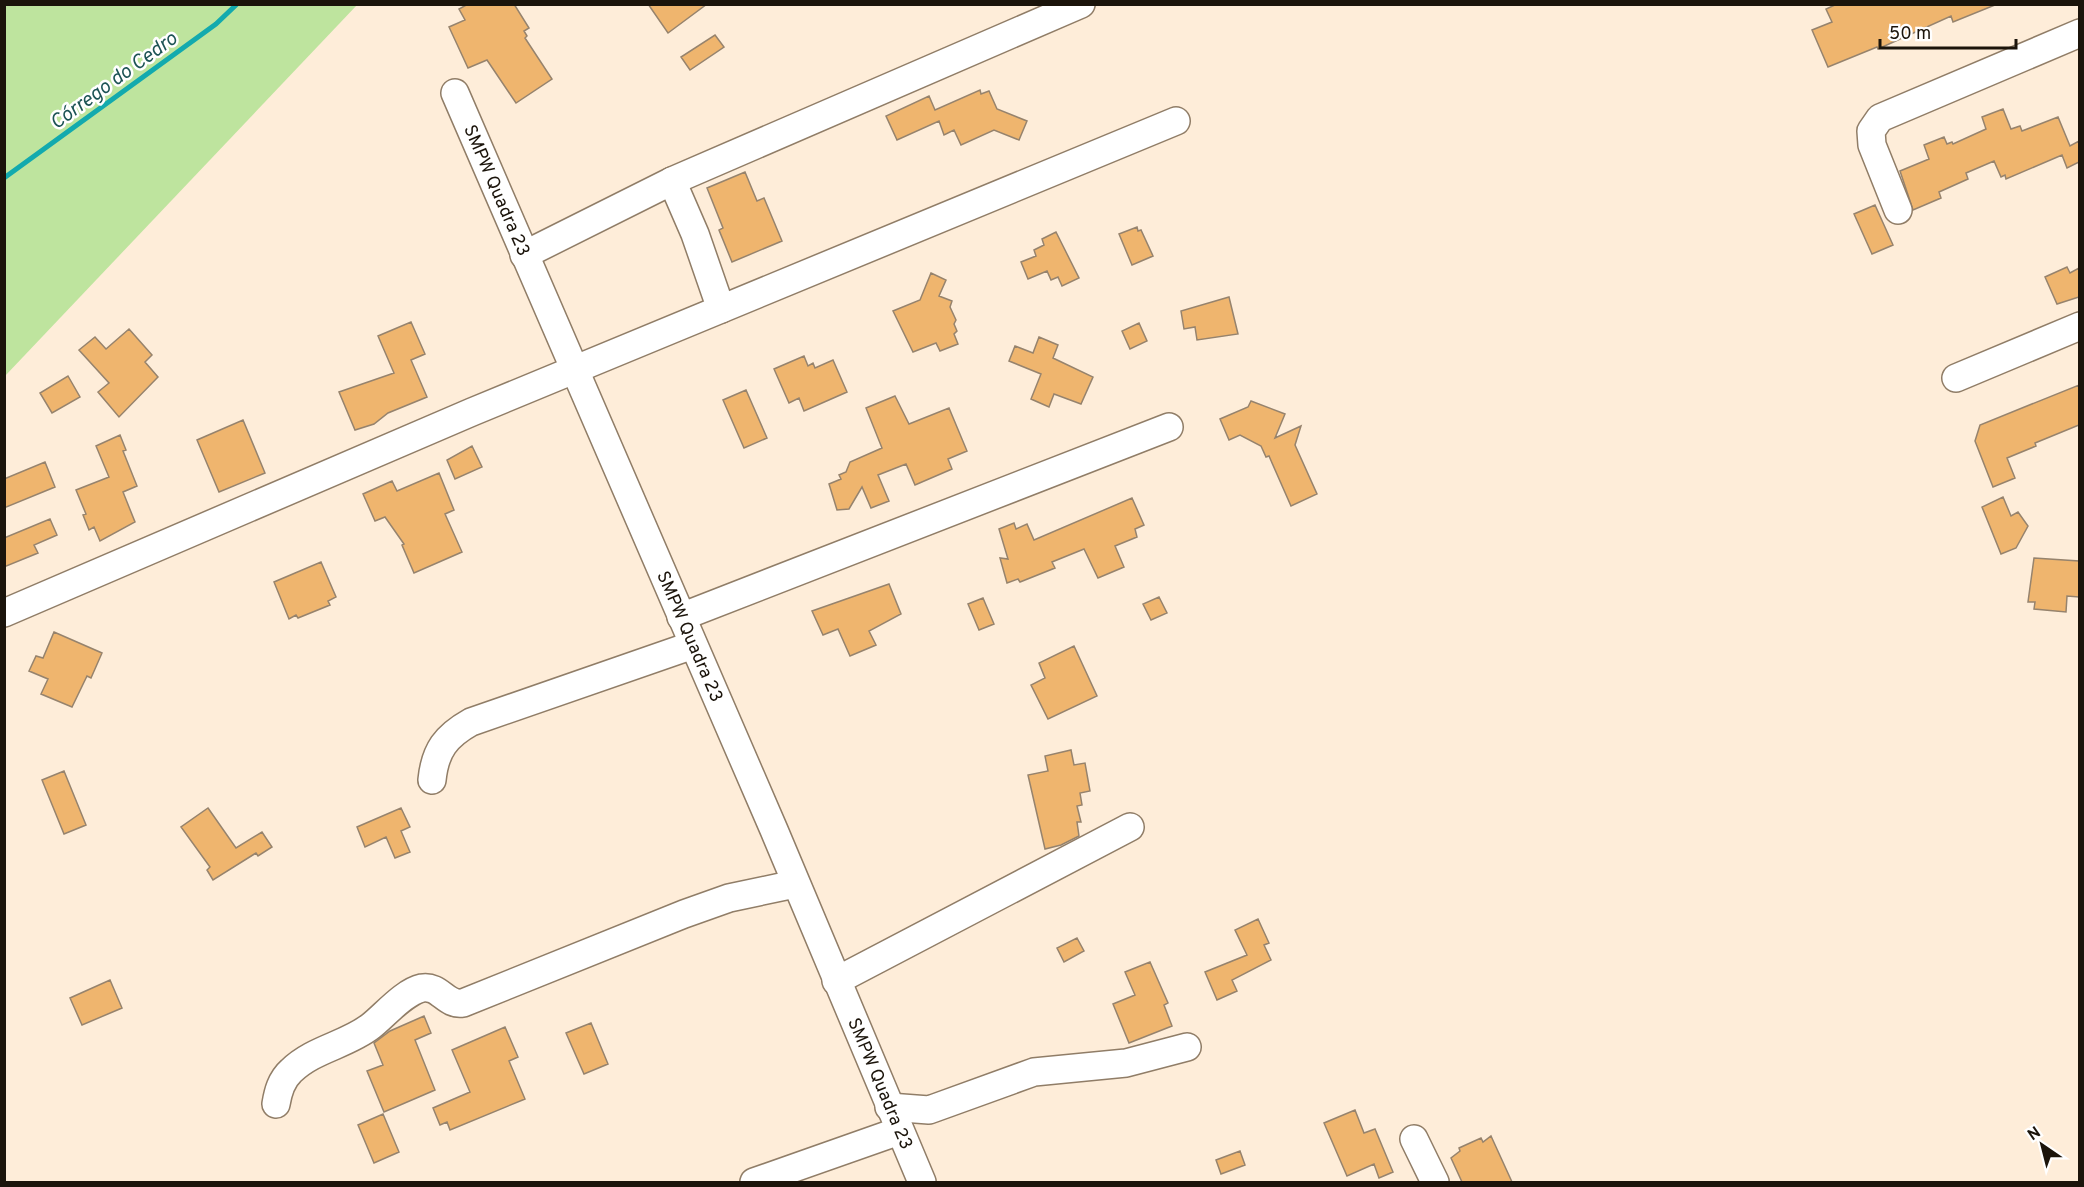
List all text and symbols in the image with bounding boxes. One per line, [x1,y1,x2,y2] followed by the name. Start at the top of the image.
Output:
[1880,12,2016,50] scale bar
[1889,23,1931,46] text: 50 m
[45,26,183,137] water label: Córrego do Cedro
[457,122,534,260] street label: SMPW Quadra 23
[650,568,727,706] street label: SMPW Quadra 23
[841,1015,917,1153] street label: SMPW Quadra 23
[2012,1115,2072,1175] north arrow
[2024,1123,2045,1146] text: N

